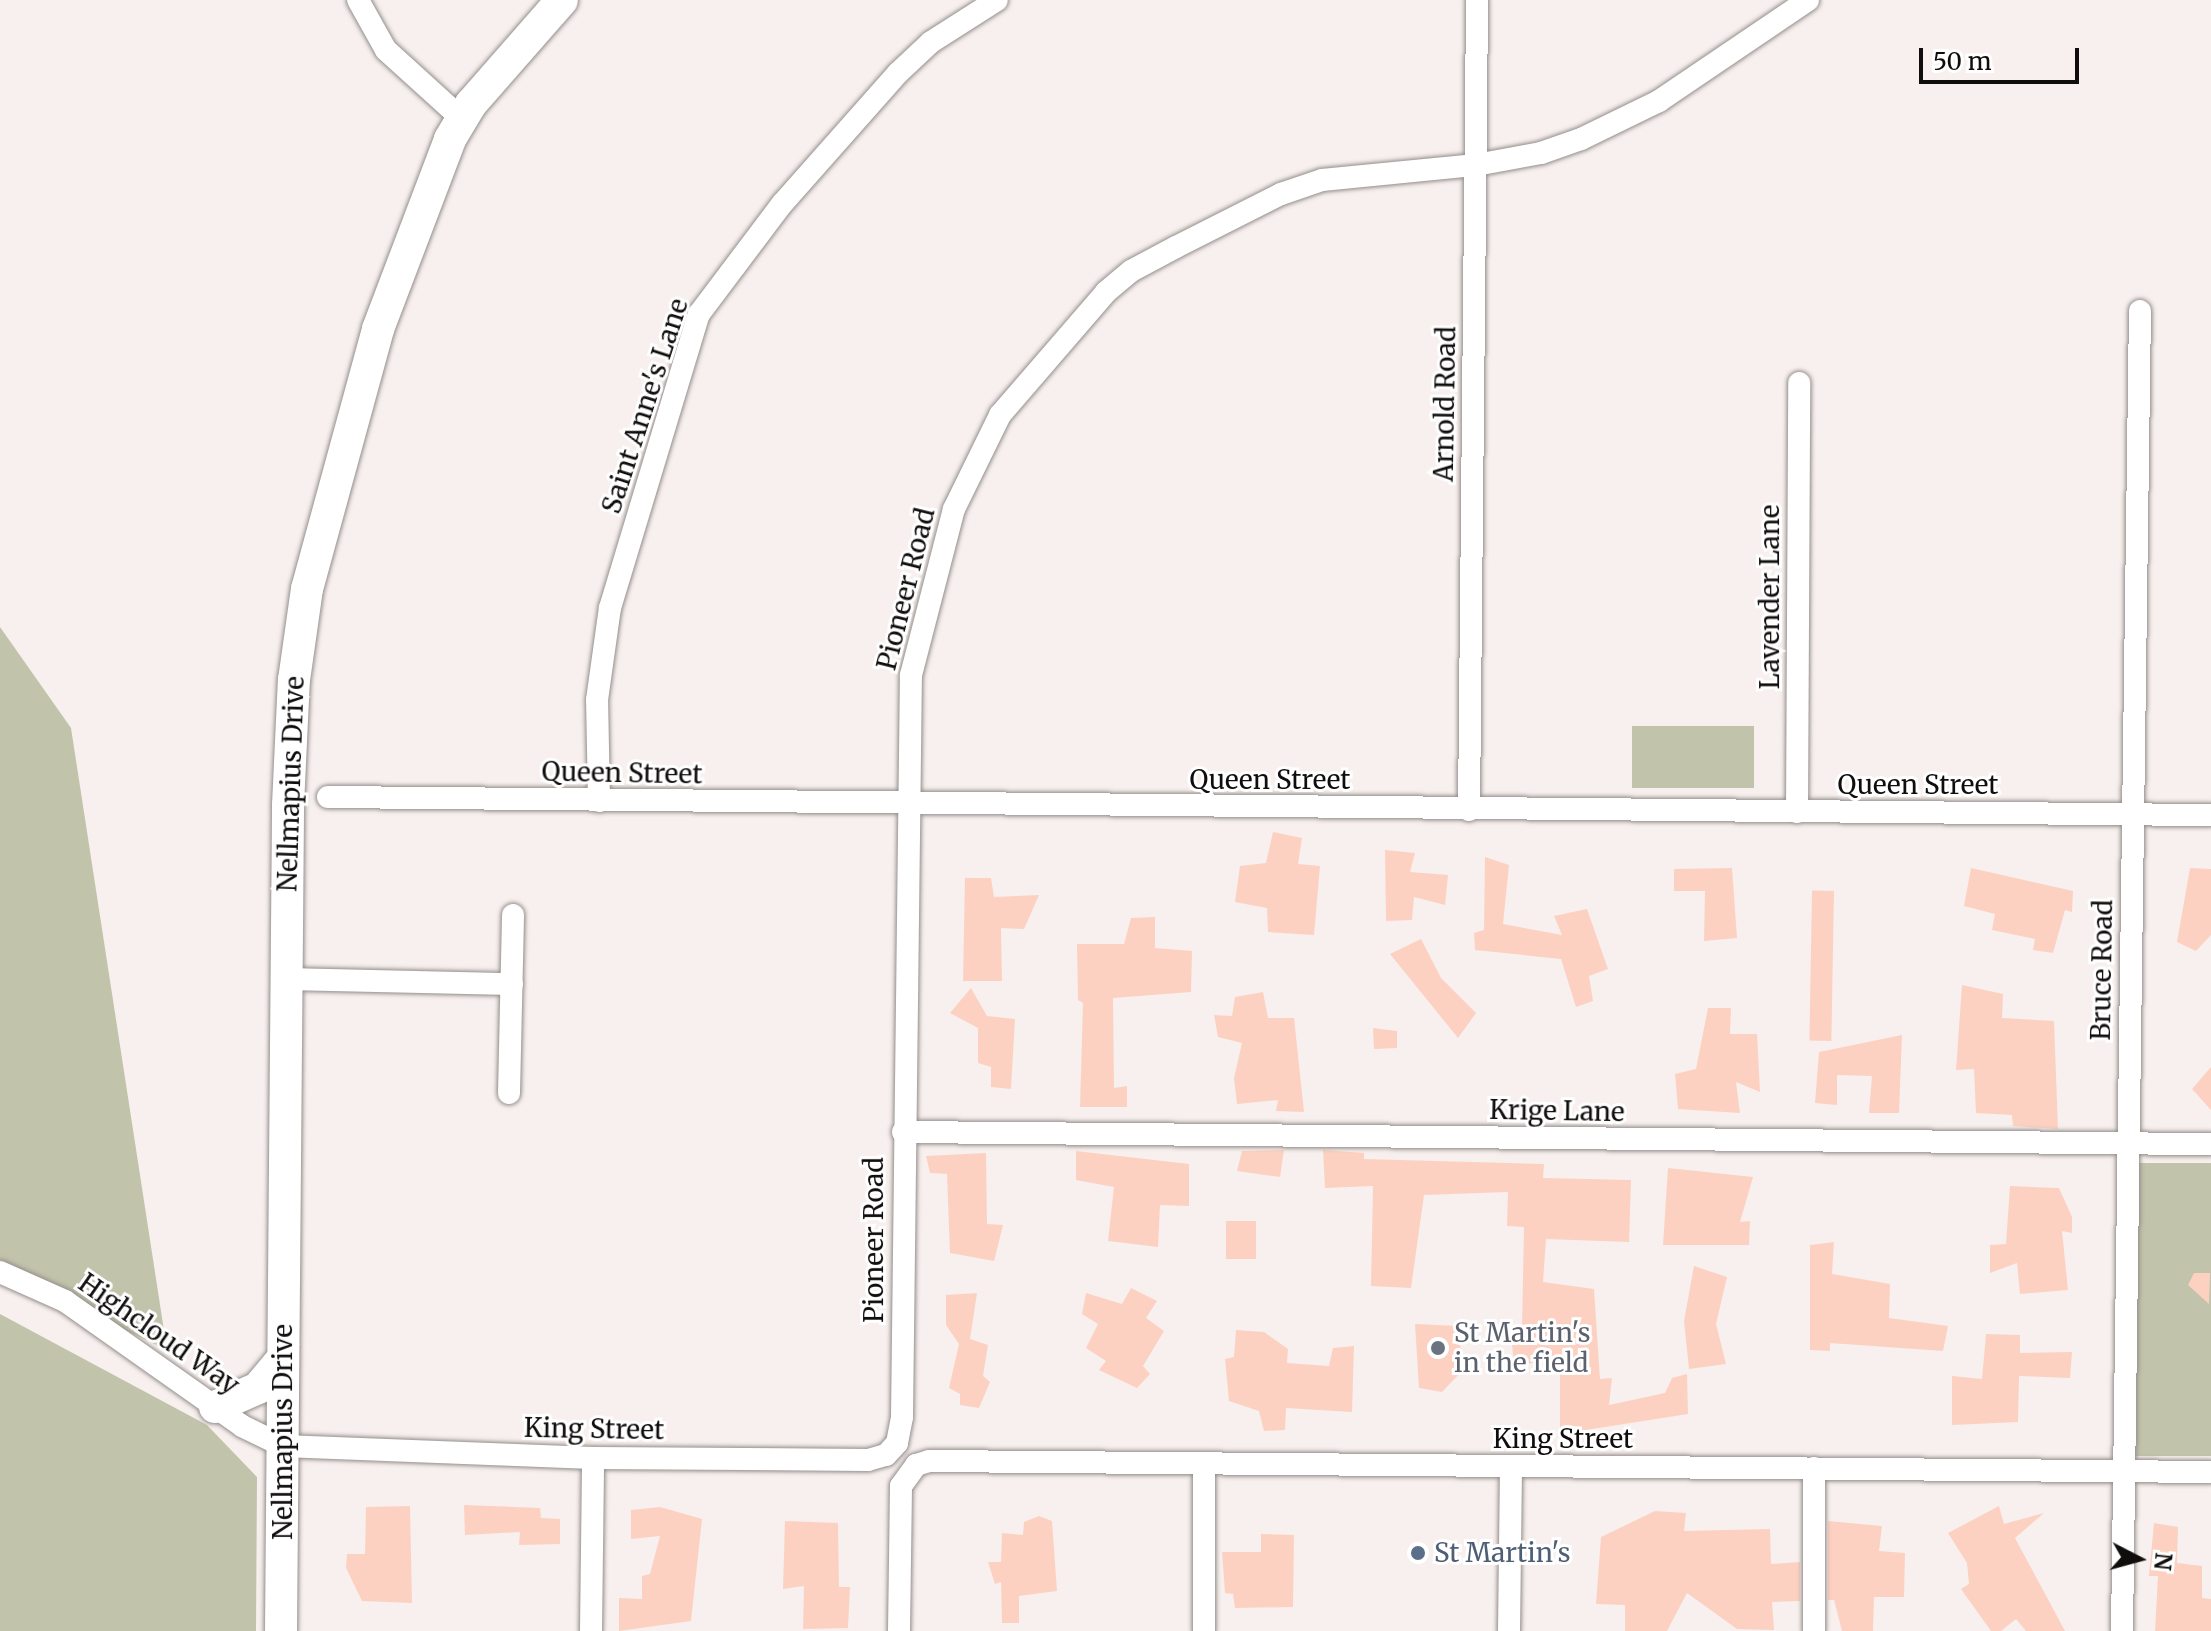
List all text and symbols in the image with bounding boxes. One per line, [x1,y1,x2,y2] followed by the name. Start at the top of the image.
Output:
[1923,32,2083,82] scale bar
[1933,46,1992,77] text: 50 m
[596,295,694,517] street label: Saint Anne's Lane
[1428,326,1462,482] street label: Arnold Road
[871,505,941,673] street label: Pioneer Road
[1754,505,1786,689] street label: Lavender Lane
[272,676,310,892] street label: Nellmapius Drive
[541,756,703,790] street label: Queen Street
[1190,764,1350,796] street label: Queen Street
[1838,769,1998,801] street label: Queen Street
[2085,899,2119,1041] street label: Bruce Road
[1489,1094,1625,1128] street label: Krige Lane
[858,1157,890,1323] street label: Pioneer Road
[73,1267,245,1401] street label: Highcloud Way
[1454,1317,1590,1378] place label: St Martin's in the field
[267,1324,299,1540] street label: Nellmapius Drive
[1429,1339,1447,1357] marker: St Martin's in the field
[524,1412,664,1446] street label: King Street
[1493,1423,1633,1455] street label: King Street
[2099,1519,2179,1599] north arrow
[1434,1537,1570,1569] place label: St Martin's
[1409,1544,1427,1562] marker: St Martin's
[2148,1551,2178,1572] text: N

